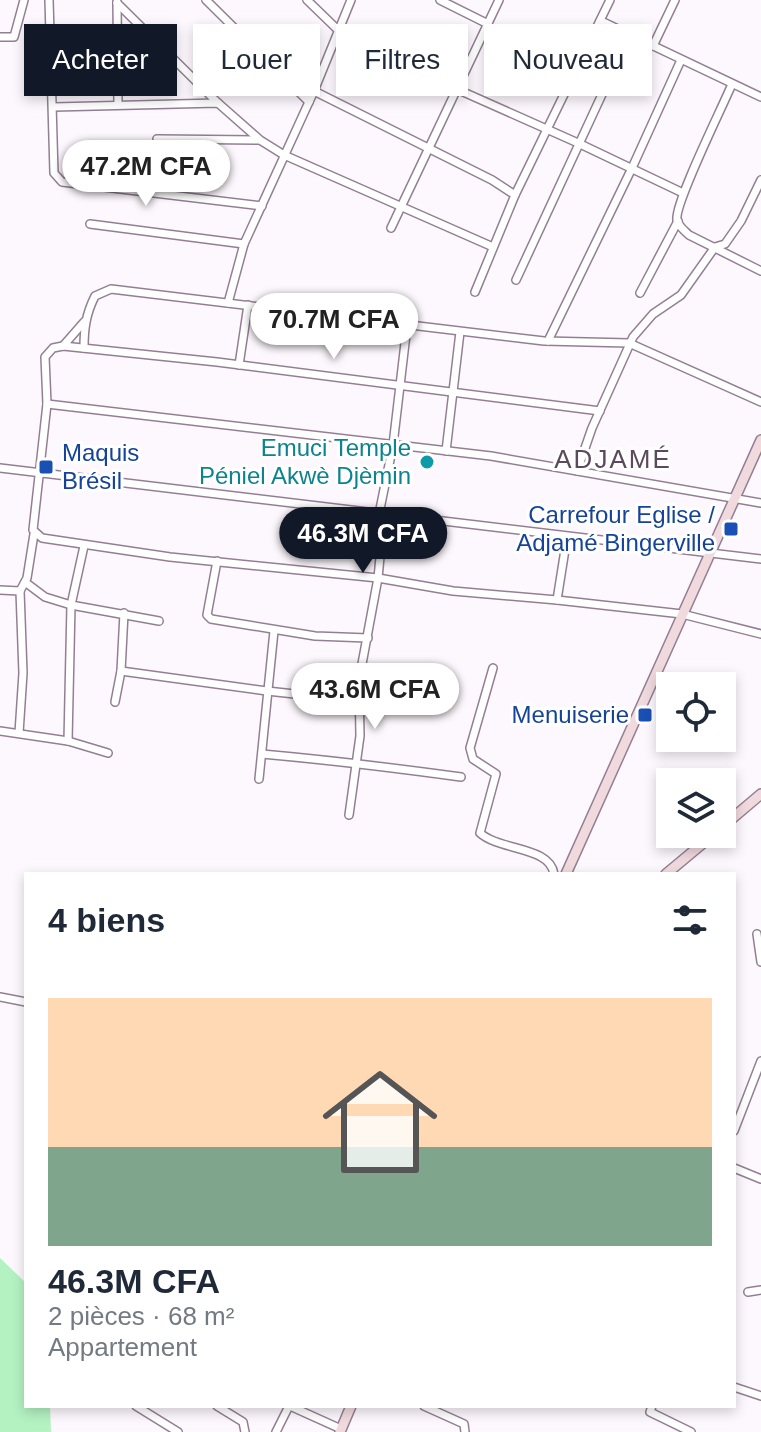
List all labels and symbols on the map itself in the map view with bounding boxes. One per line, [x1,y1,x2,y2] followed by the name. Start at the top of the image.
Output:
[54,140,238,208] pin: 47.2M CFA
[242,293,426,361] pin: 70.7M CFA
[199,434,411,489] place label: Emuci Temple Péniel Akwè Djèmin
[62,439,139,494] place label: Maquis Brésil
[554,444,672,474] district label: ADJAMÉ
[418,453,436,471] marker: Emuci Temple Péniel Akwè Djèmin
[37,458,55,476] marker: Maquis Brésil
[516,501,715,556] place label: Carrefour Eglise / Adjamé Bingerville
[271,507,455,575] pin: 46.3M CFA
[722,520,740,538] marker: Carrefour Eglise / Adjamé Bingerville
[283,663,467,731] pin: 43.6M CFA
[512,701,629,728] place label: Menuiserie
[636,706,654,724] marker: Menuiserie

